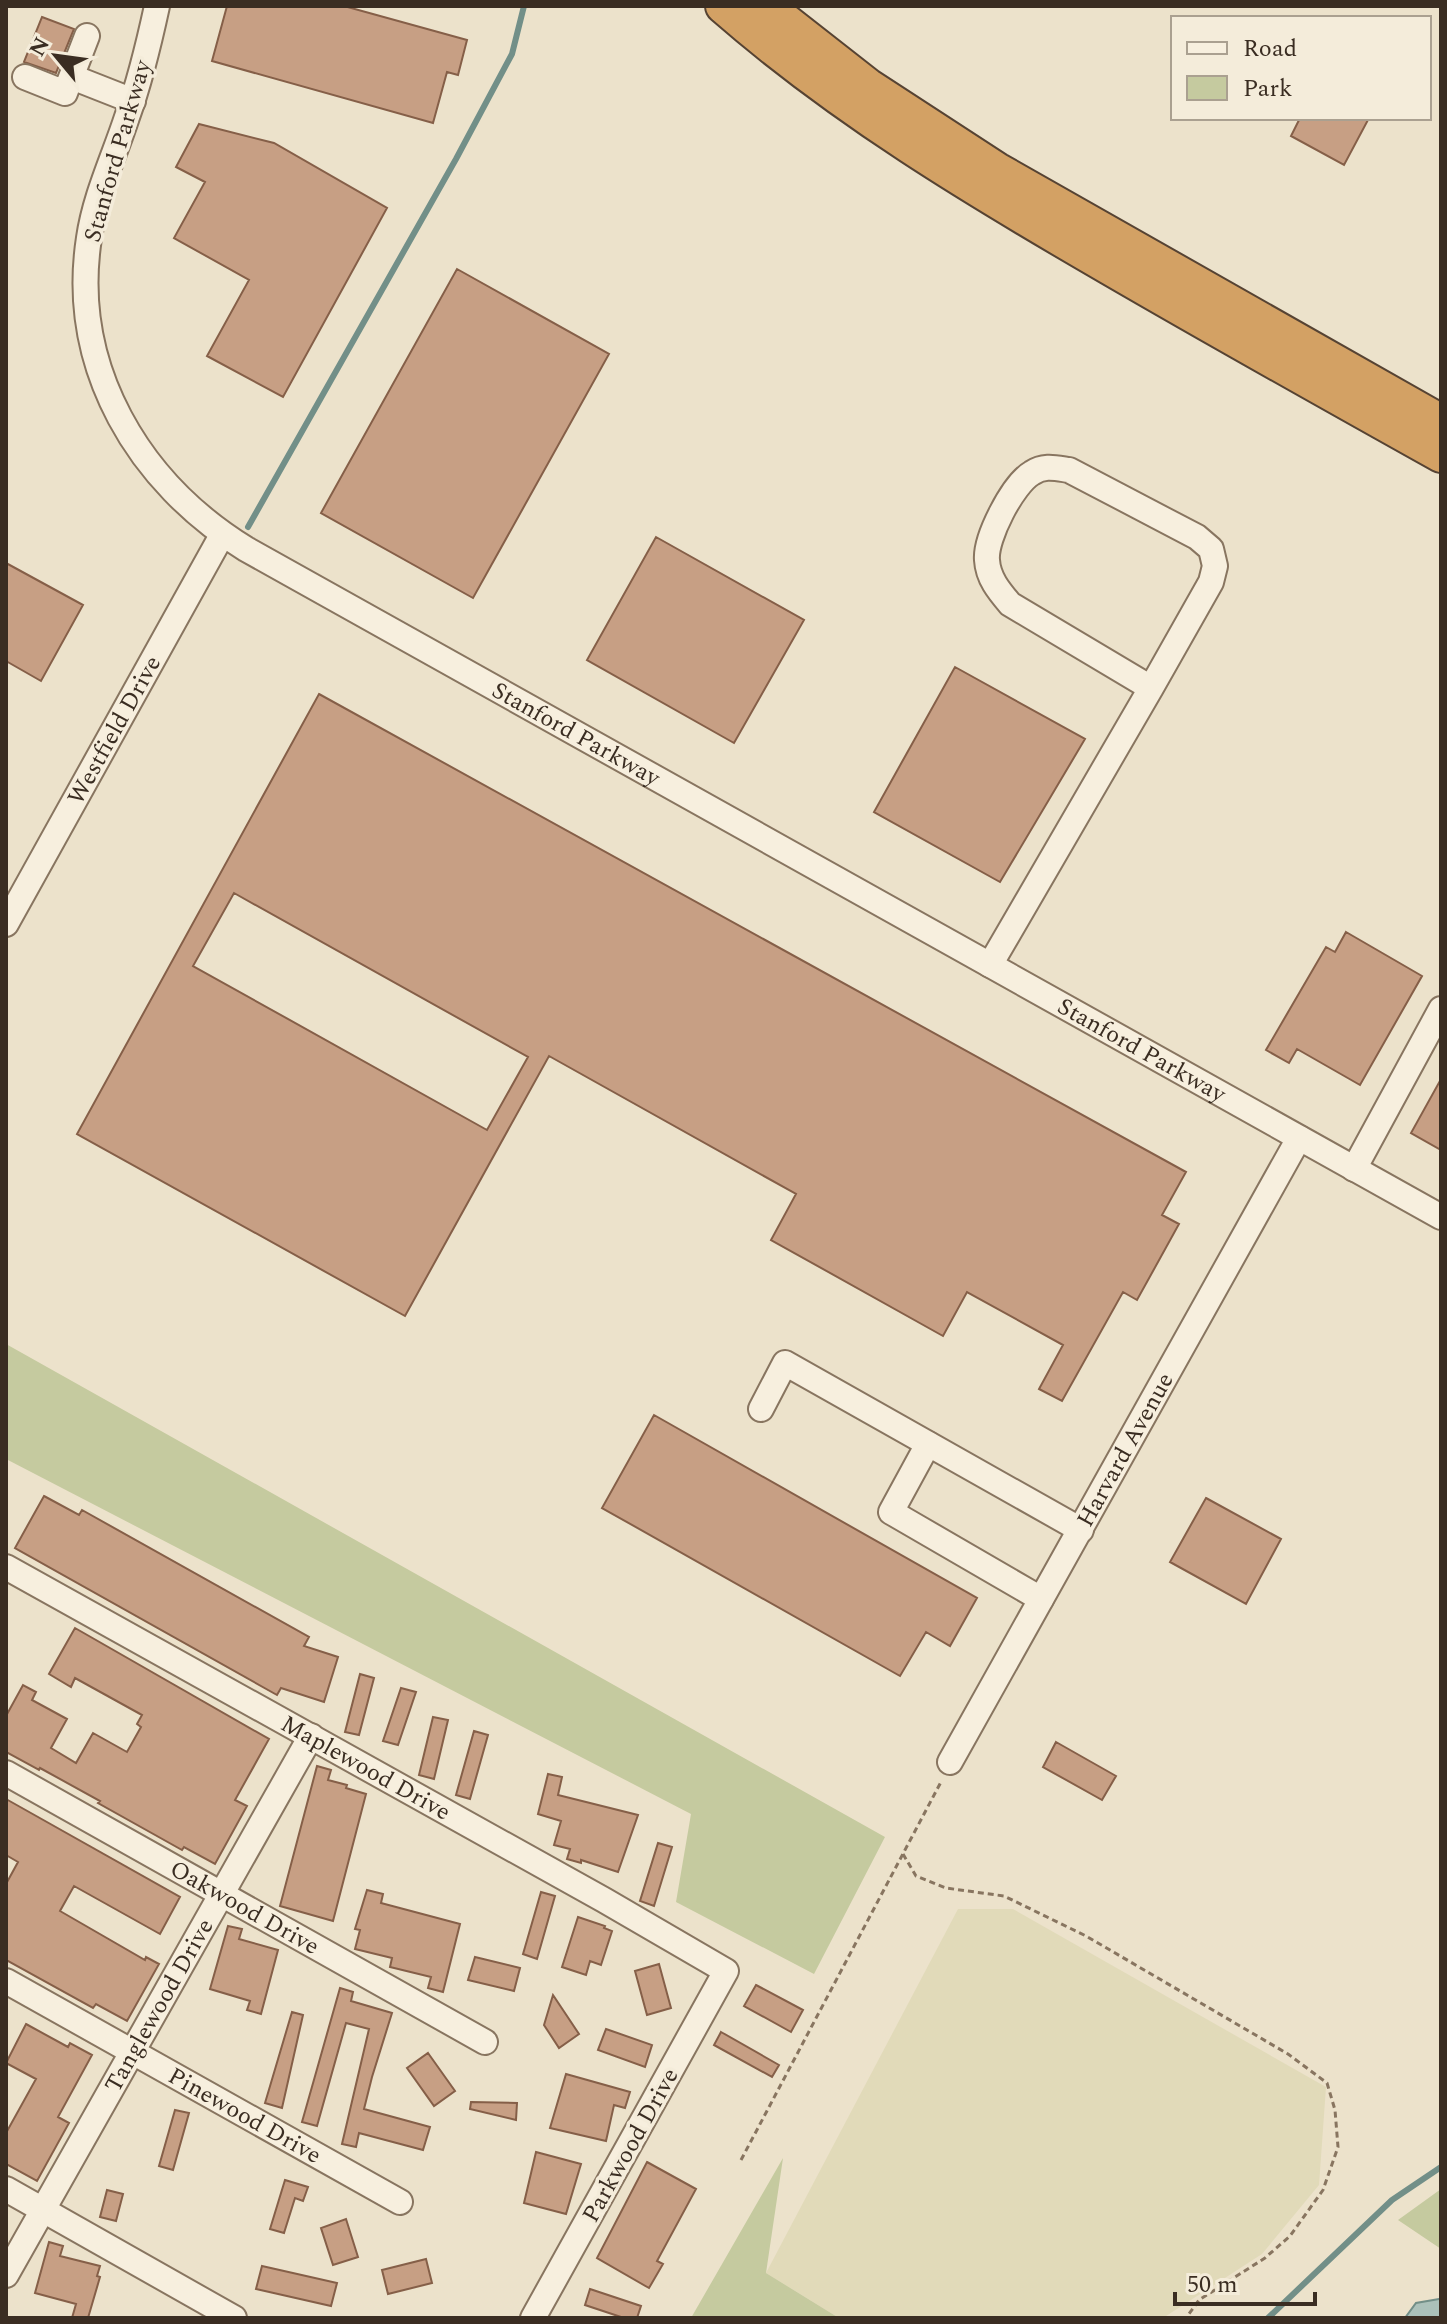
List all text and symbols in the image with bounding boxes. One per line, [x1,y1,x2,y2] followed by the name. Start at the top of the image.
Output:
[16,16,96,96] north arrow
[1171,16,1431,120] legend
[21,31,59,63] text: N
[1243,31,1297,67] text: Road
[75,55,162,247] street label: Stanford Parkway
[1243,71,1293,107] text: Park
[59,649,171,812] street label: Westfield Drive
[485,673,668,797] street label: Stanford Parkway
[1050,989,1233,1113] street label: Stanford Parkway
[1068,1366,1183,1534] street label: Harvard Avenue
[274,1706,457,1830] street label: Maplewood Drive
[163,1851,326,1965] street label: Oakwood Drive
[96,1912,223,2099] street label: Tanglewood Drive
[161,2058,328,2173] street label: Pinewood Drive
[573,2062,688,2229] street label: Parkwood Drive
[1175,2256,1315,2306] scale bar
[1187,2267,1238,2303] text: 50 m

